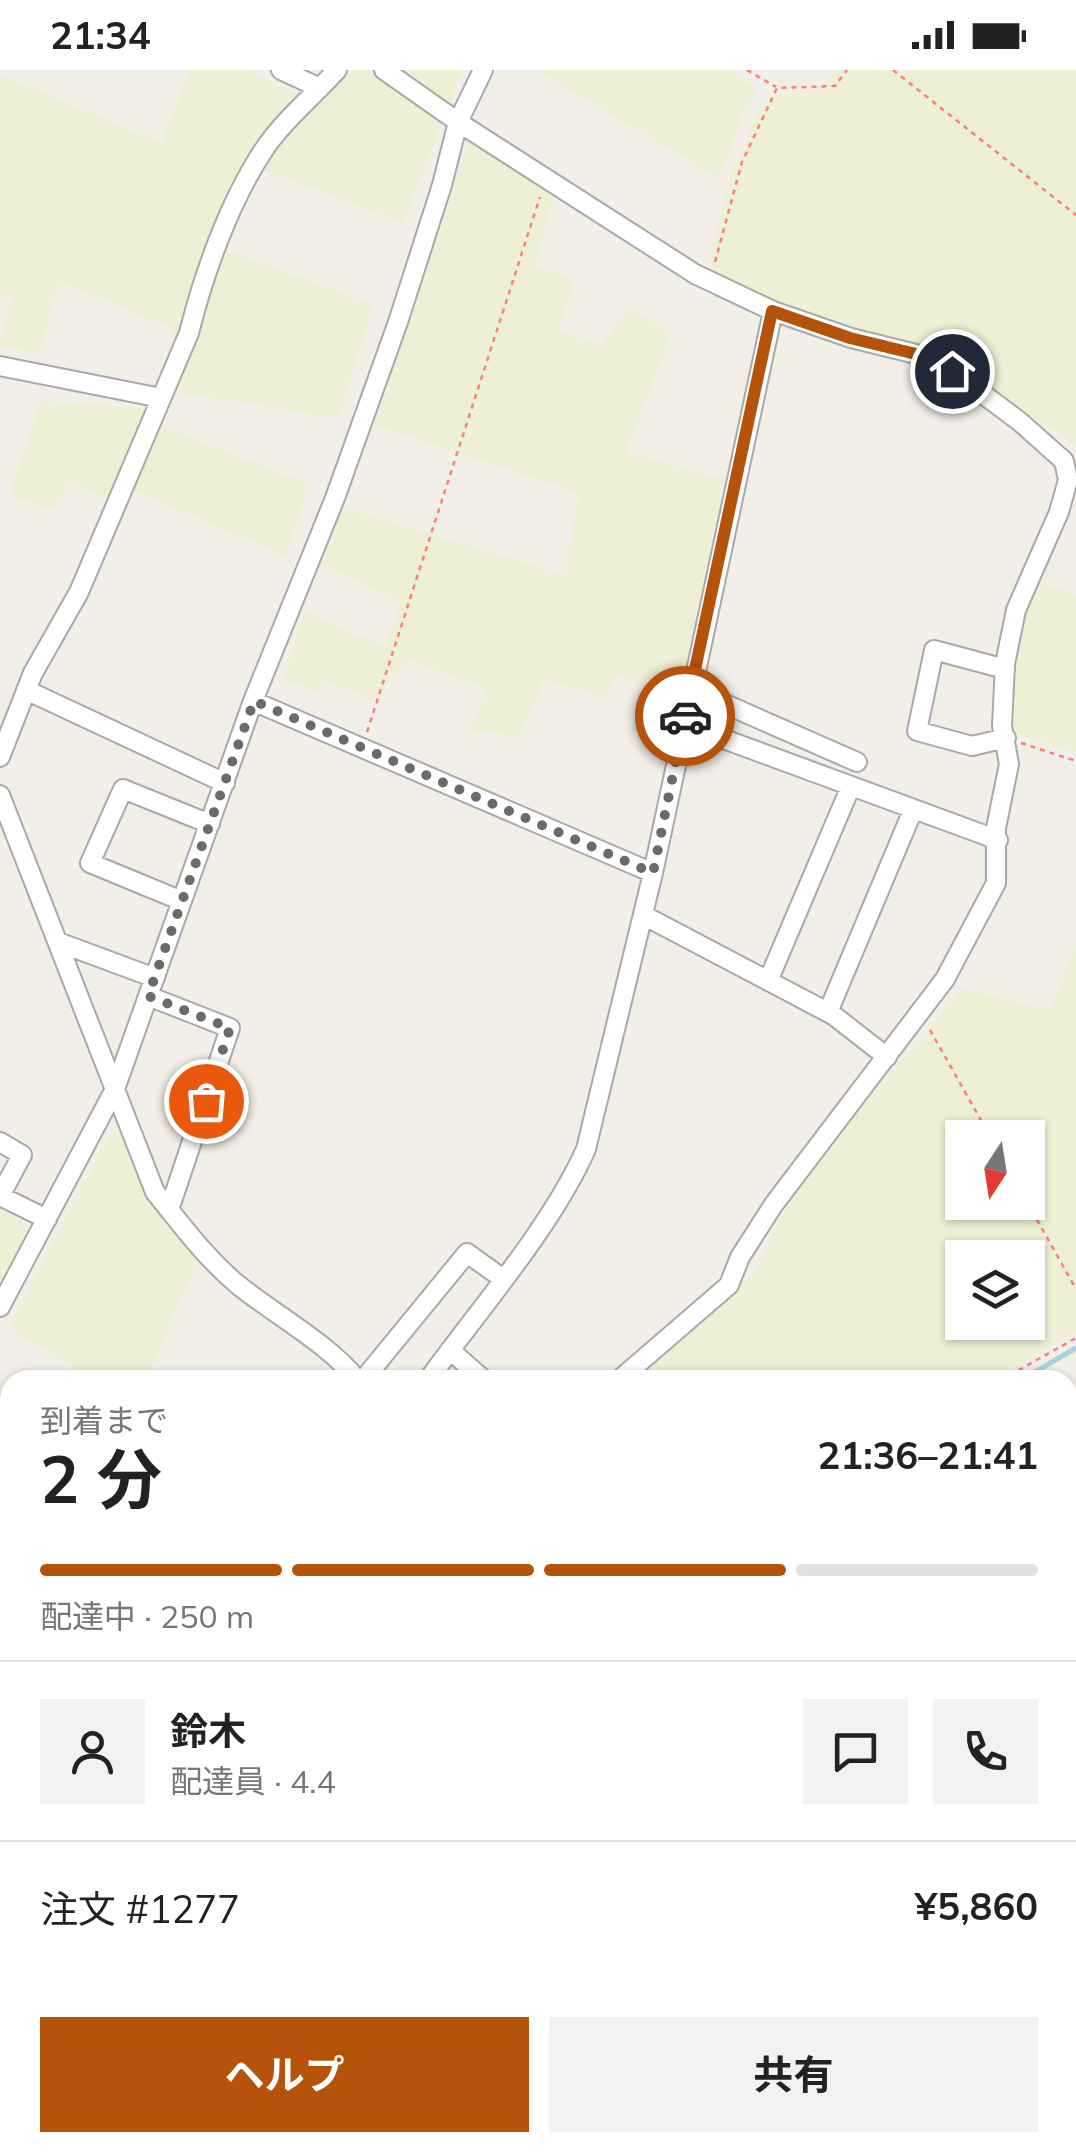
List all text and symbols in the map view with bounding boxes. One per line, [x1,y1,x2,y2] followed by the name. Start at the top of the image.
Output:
[50,11,151,59] text: 21:34
[910,329,995,414] pin
[925,344,980,399] icon: home
[635,666,735,766] courier
[658,689,713,744] icon: car
[164,1059,249,1144] pin
[179,1074,234,1129] icon: bag
[945,1120,1045,1220] north arrow
[945,1120,1045,1340] map controls
[945,1240,1045,1340] button: layers
[40,1400,168,1440] text: 到着まで
[818,1431,1038,1479] text: 21:36–21:41
[40,1438,162,1519] text: 2 分
[40,1596,254,1636] text: 配達中 · 250 m
[40,1699,145,1804] button: person
[803,1699,908,1804] button: chat
[933,1699,1038,1804] button: phone
[170,1707,246,1755] text: 鈴木
[170,1761,336,1801] text: 配達員 · 4.4
[915,1882,1038,1930] text: ¥5,860
[40,1885,240,1933] text: 注文 #1277
[40,2017,529,2132] button: ヘルプ
[549,2017,1038,2132] button: 共有

